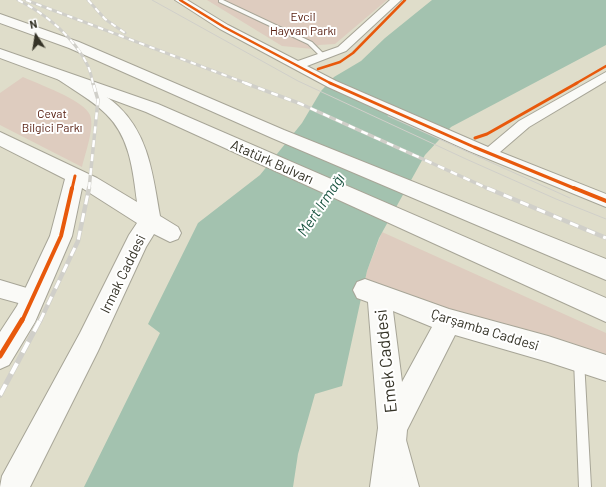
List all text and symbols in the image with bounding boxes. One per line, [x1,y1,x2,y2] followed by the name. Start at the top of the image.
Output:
[270,10,336,38] park label: Evcil Hayvan Parkı
[16,16,56,56] north arrow
[28,17,38,31] text: N
[22,107,82,135] park label: Cevat Bilgici Parkı
[228,136,316,188] street label: Atatürk Bulvarı
[293,170,349,240] water label: Mert Irmağı
[97,232,149,316] street label: Irmak Caddesi
[429,306,541,354] street label: Çarşamba Caddesi
[370,308,402,414] street label: Emek Caddesi

